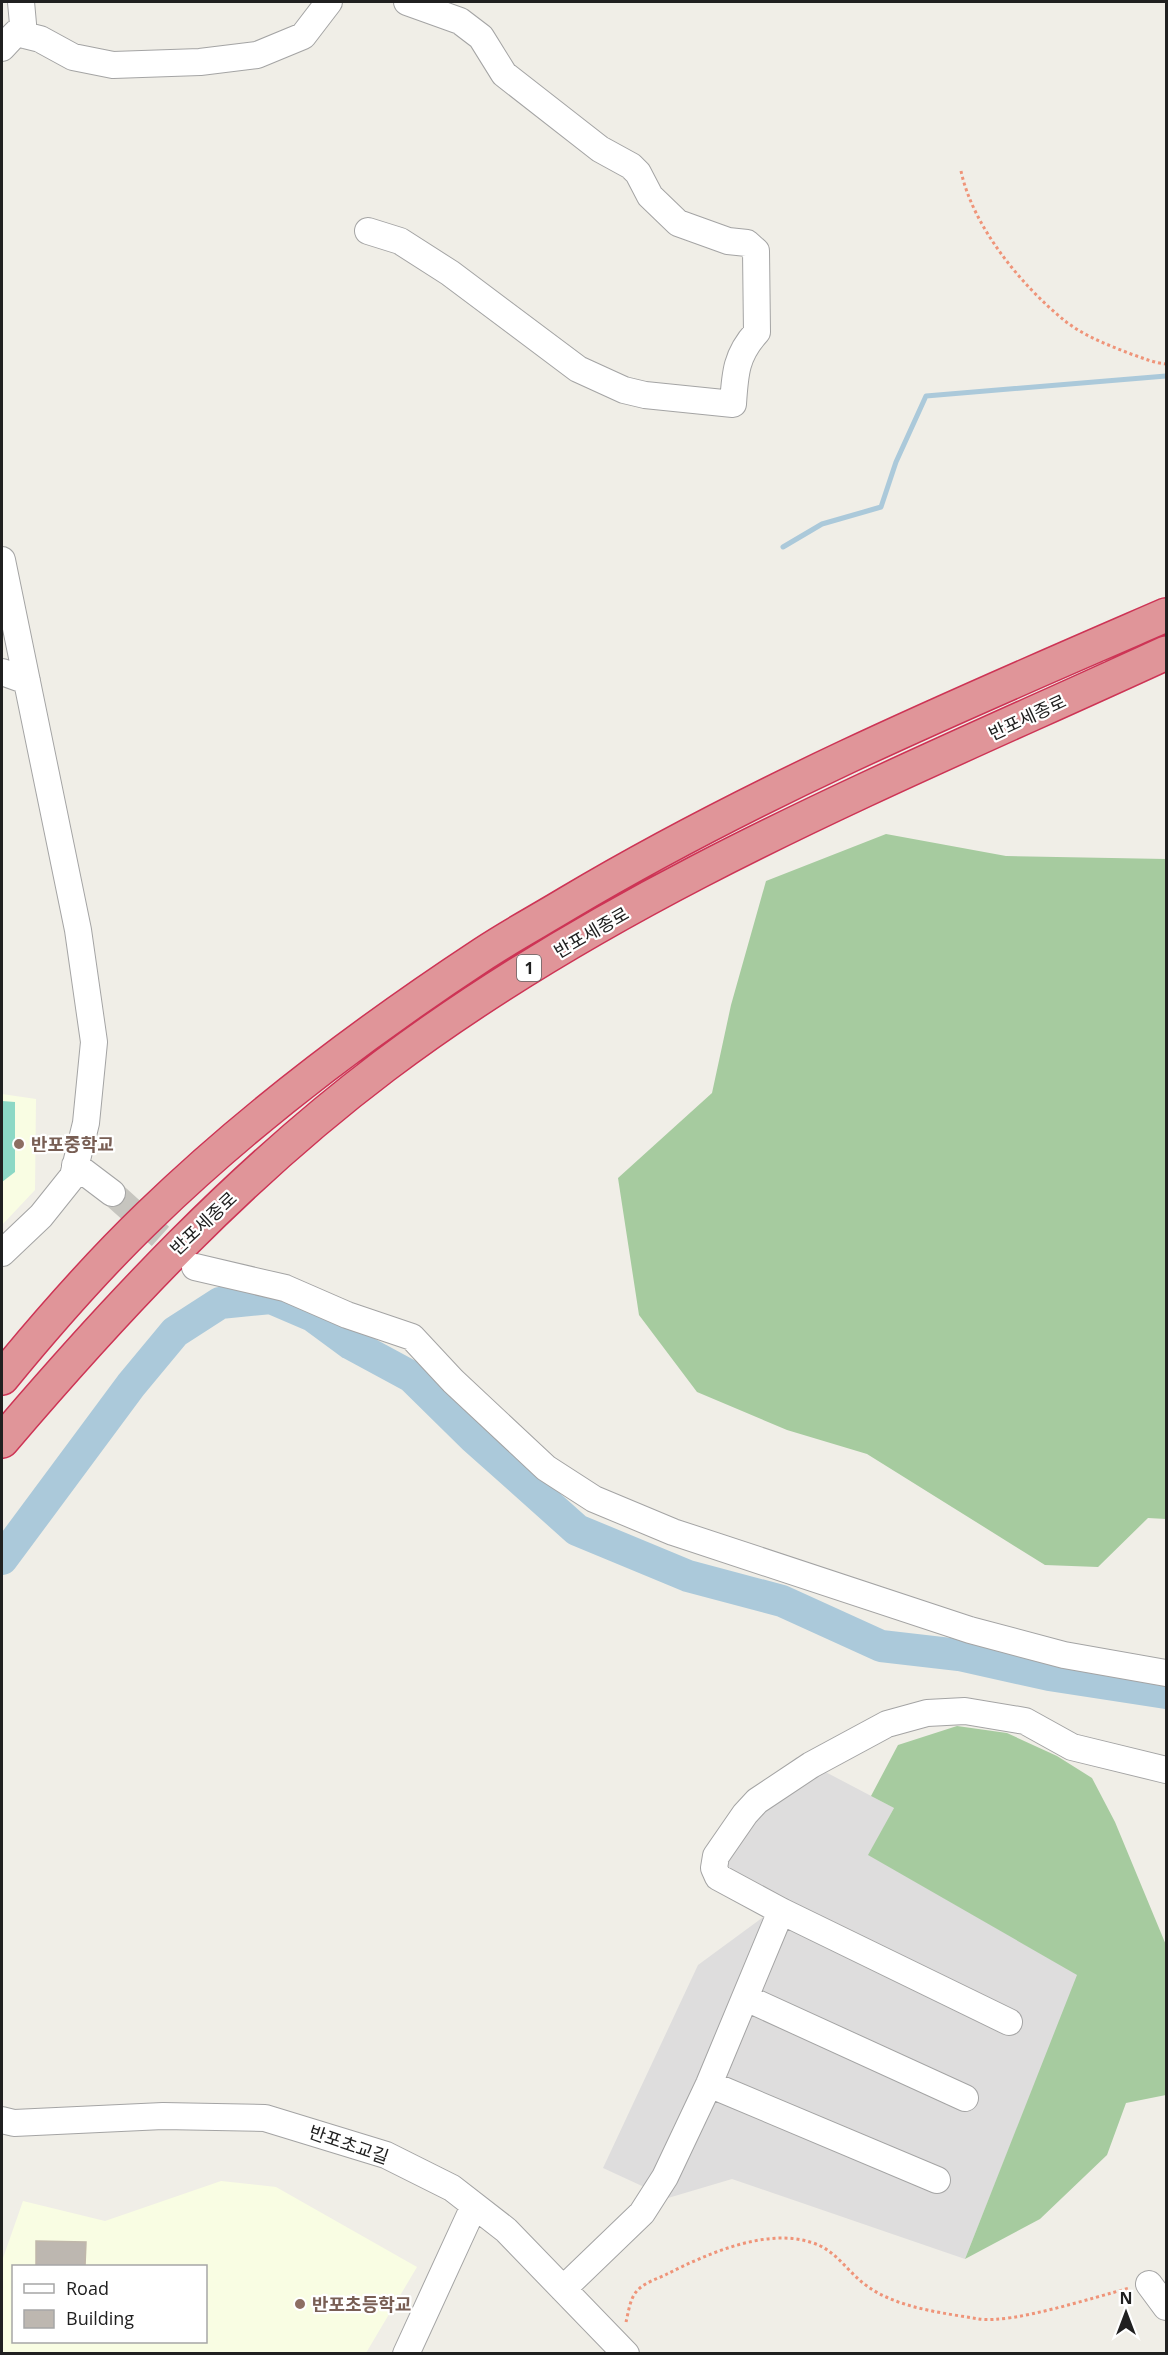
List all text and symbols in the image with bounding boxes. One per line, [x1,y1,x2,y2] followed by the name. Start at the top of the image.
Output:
[984,689,1070,745] street label: 반포세종로
[549,901,633,963] street label: 반포세종로
[517,955,541,981] road number: 1
[31,1132,114,1156] place label: 반포중학교
[12,1137,26,1151] marker: 반포중학교
[165,1186,241,1260] street label: 반포세종로
[306,2119,392,2169] street label: 반포초교길
[12,2265,207,2343] legend
[66,2276,109,2300] text: Road
[1096,2283,1156,2343] north arrow
[1119,2287,1133,2309] text: N
[312,2292,411,2316] place label: 반포초등학교
[293,2297,307,2311] marker: 반포초등학교
[66,2306,134,2330] text: Building

